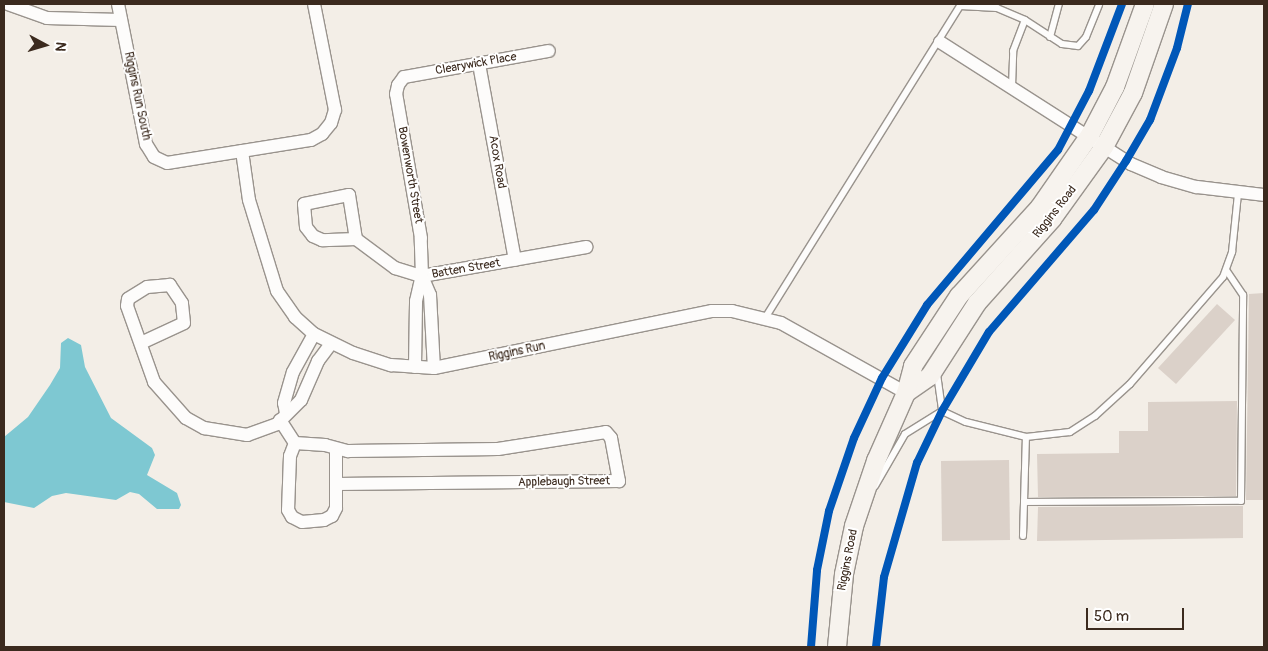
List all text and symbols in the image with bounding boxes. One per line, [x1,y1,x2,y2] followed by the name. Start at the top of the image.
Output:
[20,20,70,70] north arrow
[51,41,69,52] text: N
[121,50,153,142] street label: Riggins Run South
[434,50,518,78] street label: Clearywick Place
[394,125,426,225] street label: Bowenworth Street
[485,134,509,190] street label: Acox Road
[1030,183,1080,241] street label: Riggins Road
[431,256,501,282] street label: Batten Street
[487,339,547,365] street label: Riggins Run
[518,474,610,490] street label: Applebaugh Street
[835,528,861,592] street label: Riggins Road
[1088,598,1186,630] scale bar
[1094,607,1129,626] text: 50 m

